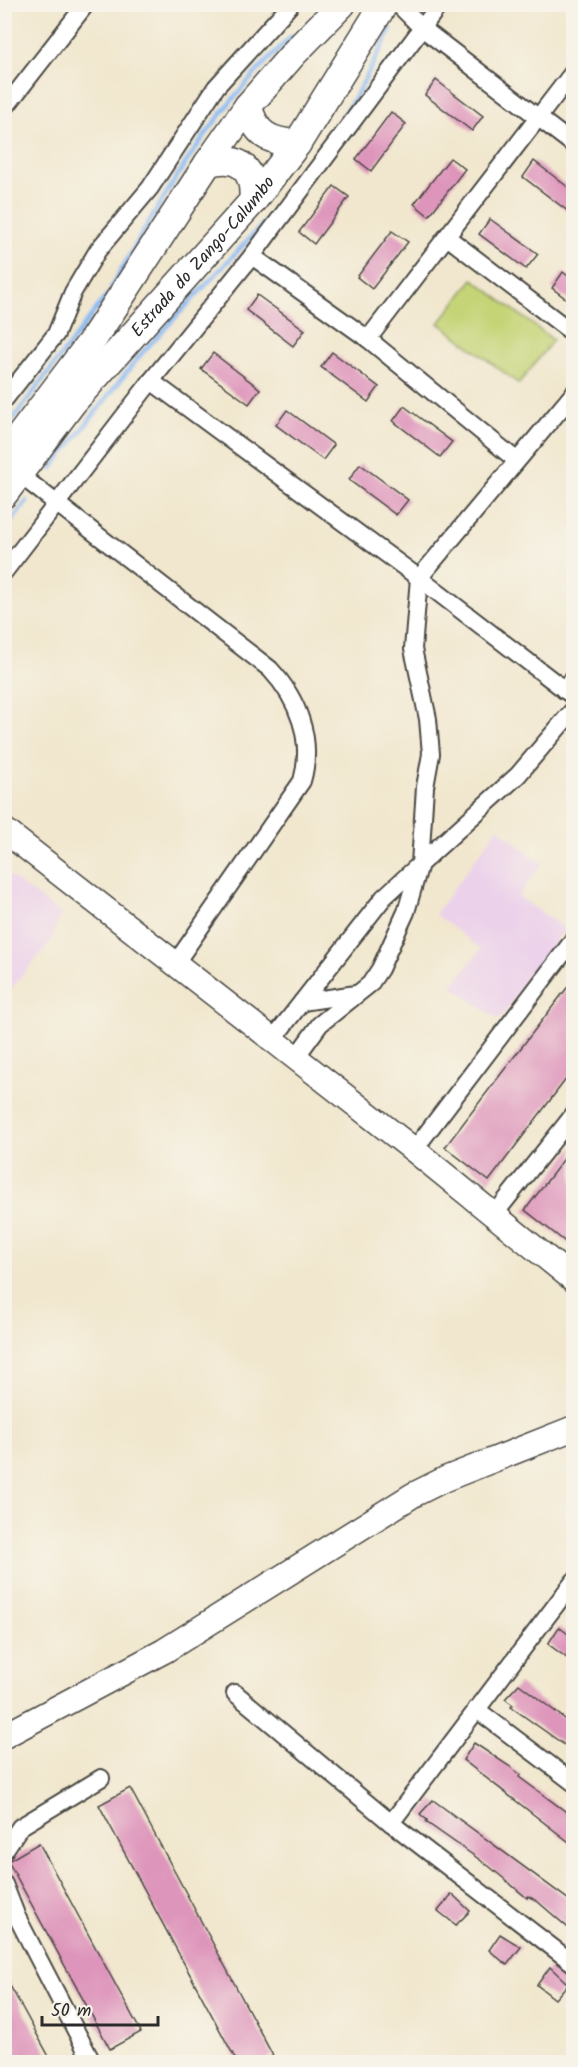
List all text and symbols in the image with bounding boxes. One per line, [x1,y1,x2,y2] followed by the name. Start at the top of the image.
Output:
[124,170,283,345] street label: Estrada do Zango-Calumbo
[42,1989,158,2027] scale bar
[51,1997,91,2026] text: 50 m

